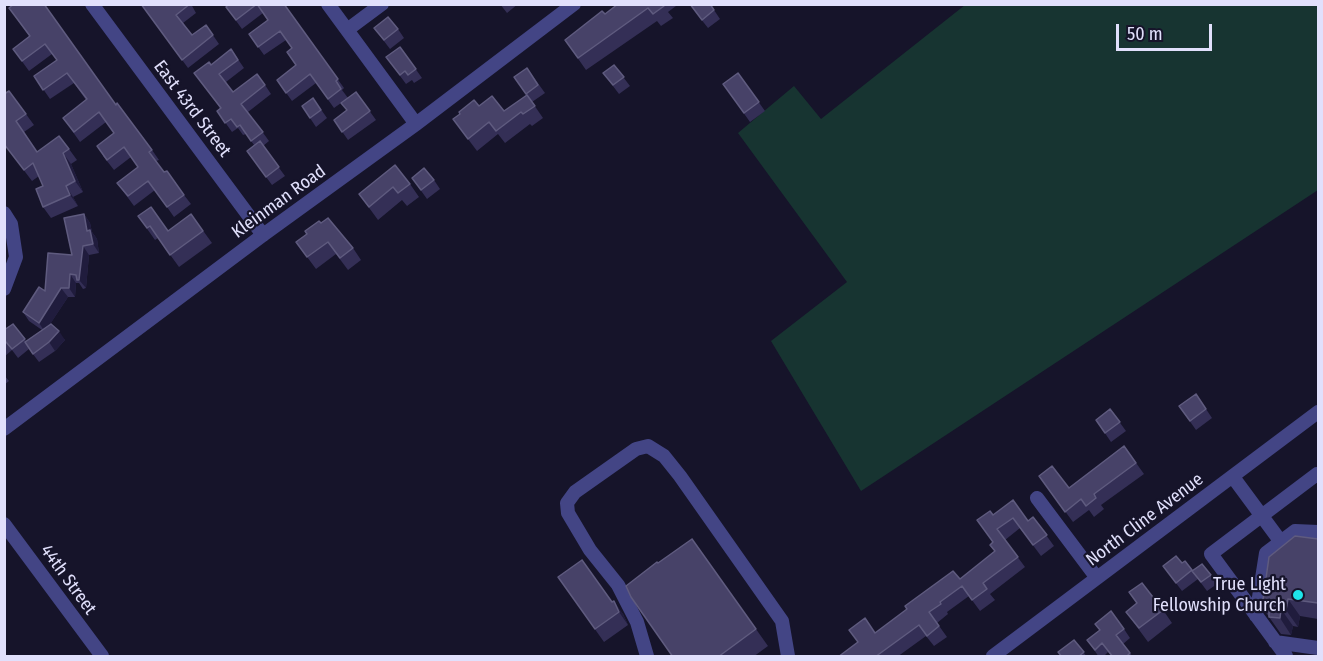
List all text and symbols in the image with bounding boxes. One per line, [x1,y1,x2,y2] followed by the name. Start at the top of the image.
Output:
[1119,12,1215,50] scale bar
[1127,23,1163,45] text: 50 m
[149,56,235,162] street label: East 43rd Street
[228,161,330,243] street label: Kleinman Road
[1082,469,1208,571] street label: North Cline Avenue
[35,541,101,619] street label: 44th Street
[1153,574,1286,616] place label: True Light Fellowship Church
[1291,588,1305,602] marker: True Light Fellowship Church

